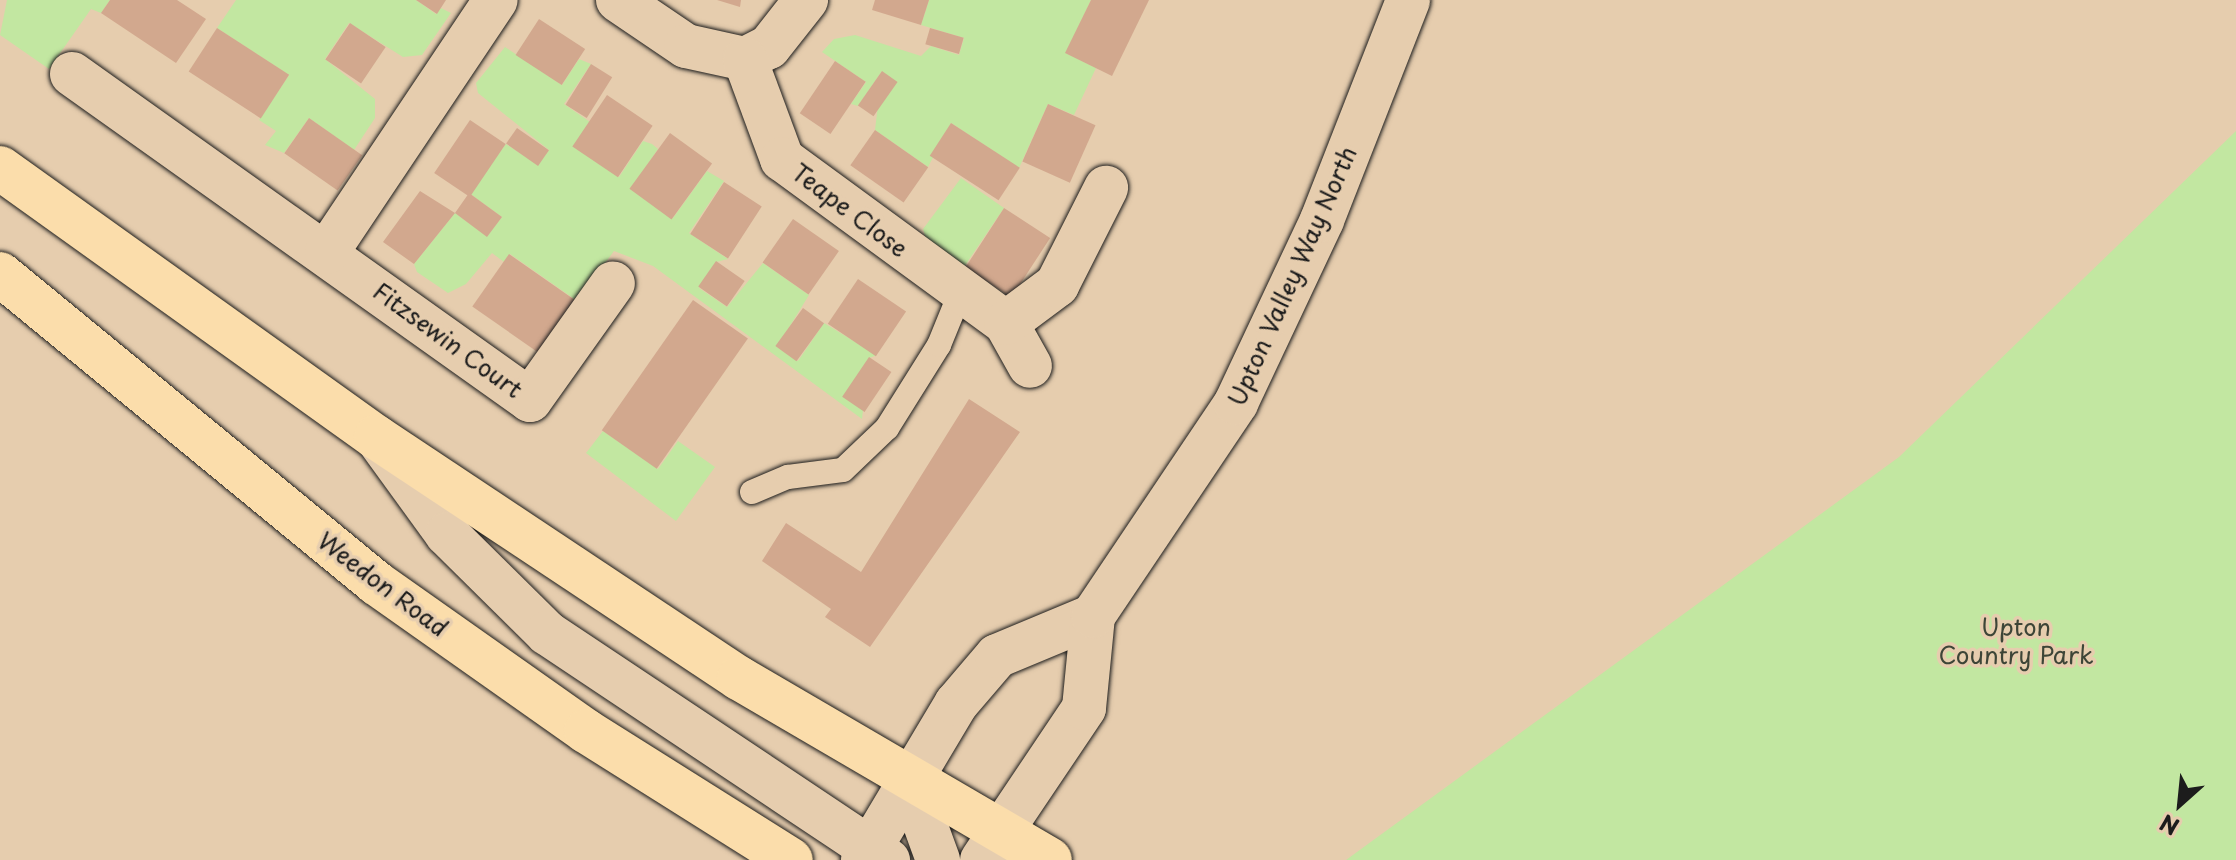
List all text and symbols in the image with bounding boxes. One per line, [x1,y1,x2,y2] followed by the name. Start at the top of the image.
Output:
[1222,142,1362,410] street label: Upton Valley Way North
[787,157,913,263] street label: Teape Close
[367,276,529,404] street label: Fitzsewin Court
[312,526,454,642] street label: Weedon Road
[1938,613,2094,669] park label: Upton Country Park
[2140,764,2220,844] north arrow
[2154,807,2184,844] text: N

